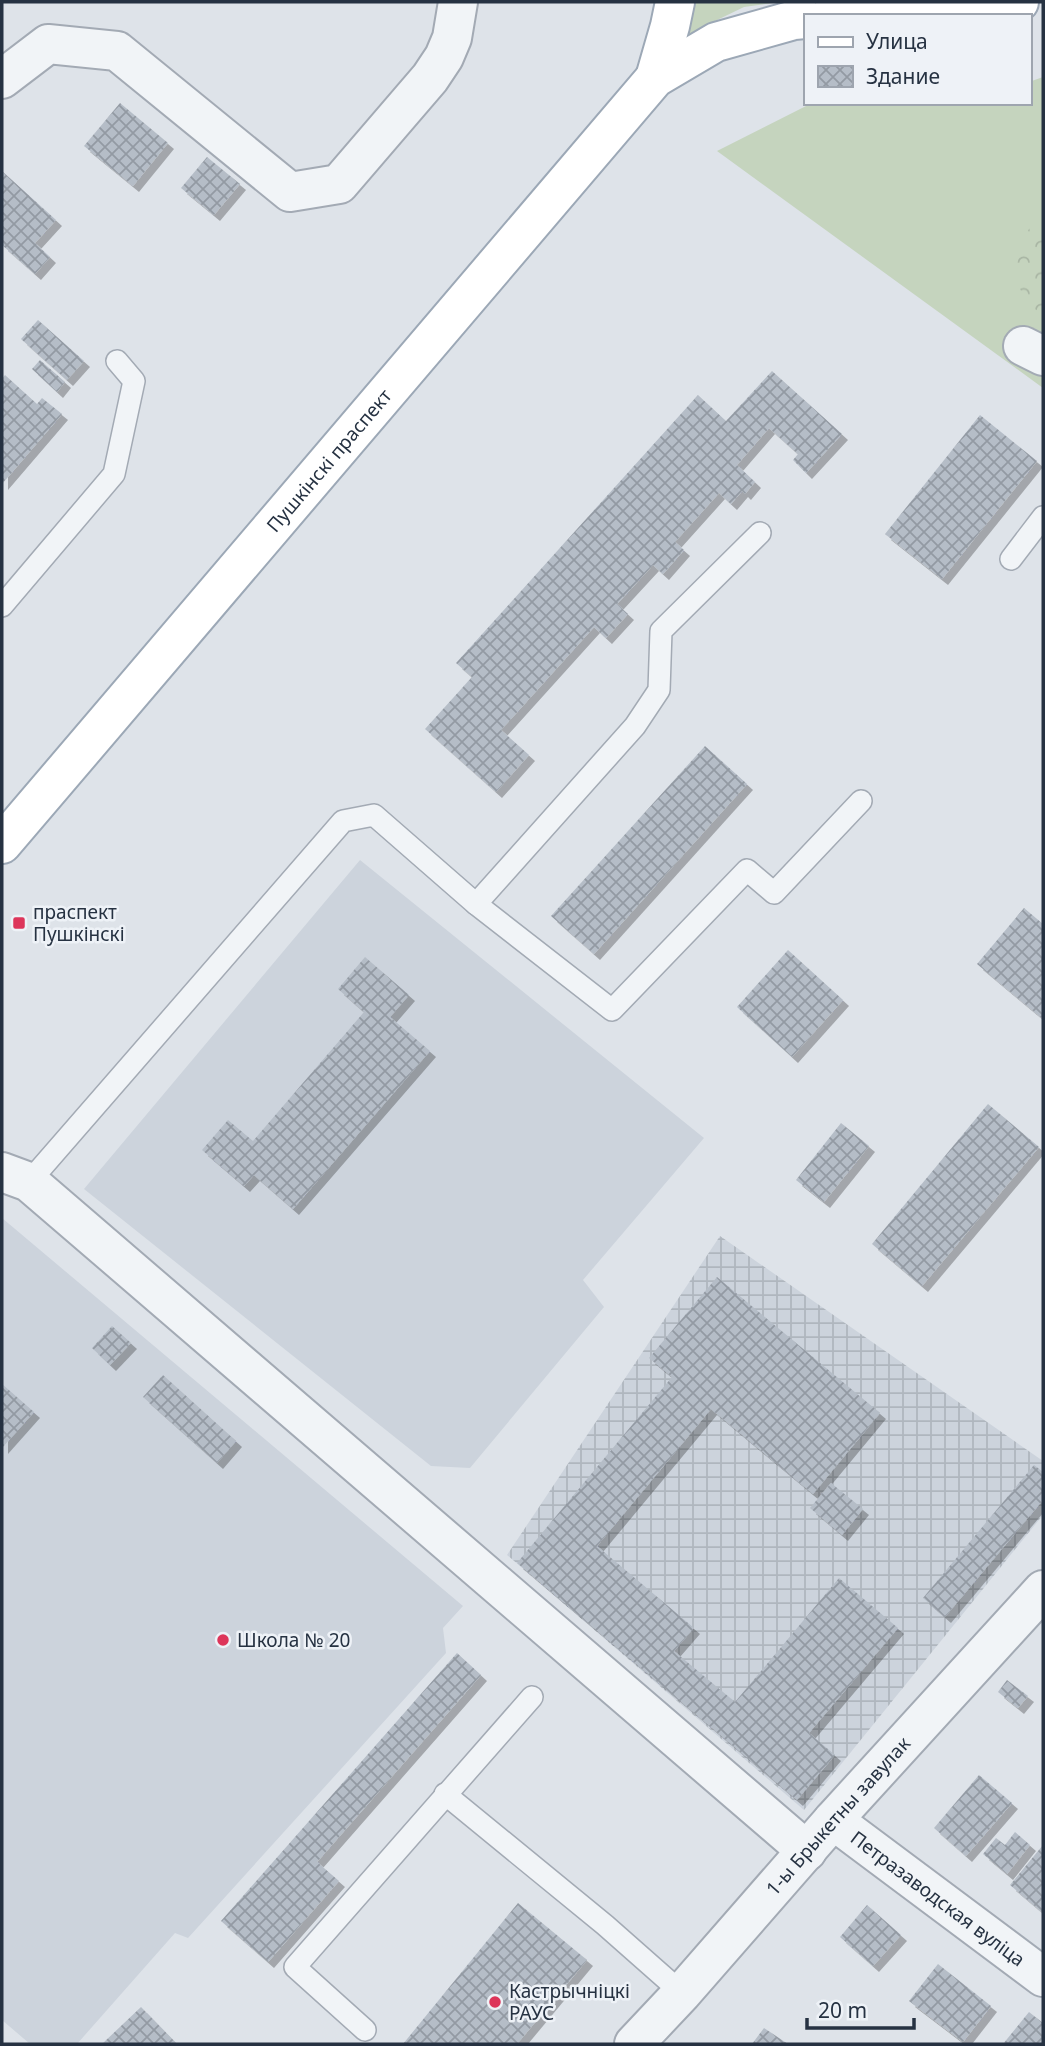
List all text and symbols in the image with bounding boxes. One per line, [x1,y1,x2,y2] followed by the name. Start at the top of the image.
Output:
[804,14,1031,105] legend
[866,27,928,55] text: Улица
[866,62,940,90] text: Здание
[260,383,398,538] street label: Пушкінскі праспект
[33,899,125,947] place label: праспект Пушкінскі
[11,915,27,931] marker: праспект Пушкінскі
[237,1627,350,1653] place label: Школа № 20
[215,1632,231,1648] marker: Школа № 20
[760,1731,916,1901] street label: 1-ы Брыкетны завулак
[845,1825,1030,1972] street label: Петразаводская вуліца
[509,1978,630,2026] place label: Кастрычніцкі РАУС
[807,1986,914,2030] scale bar
[487,1994,503,2010] marker: Кастрычніцкі РАУС
[818,1996,867,2024] text: 20 m

